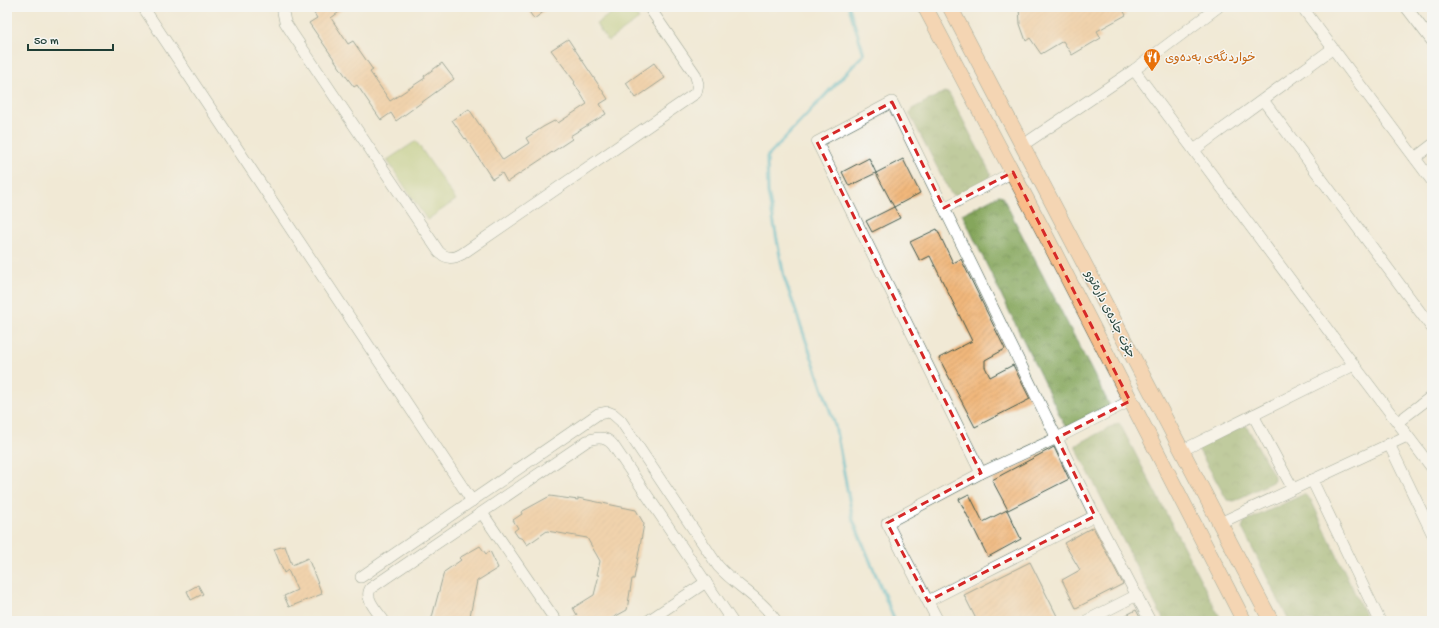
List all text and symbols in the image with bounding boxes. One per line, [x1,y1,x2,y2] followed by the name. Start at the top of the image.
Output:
[28,26,113,52] scale bar
[34,35,59,49] text: 50 m
[1142,47,1162,72] restaurant icon: خواردنگەی بەدەوی
[1165,50,1256,66] place label: خواردنگەی بەدەوی
[1081,268,1137,361] street label: جۆت جادەی دارەتوو

